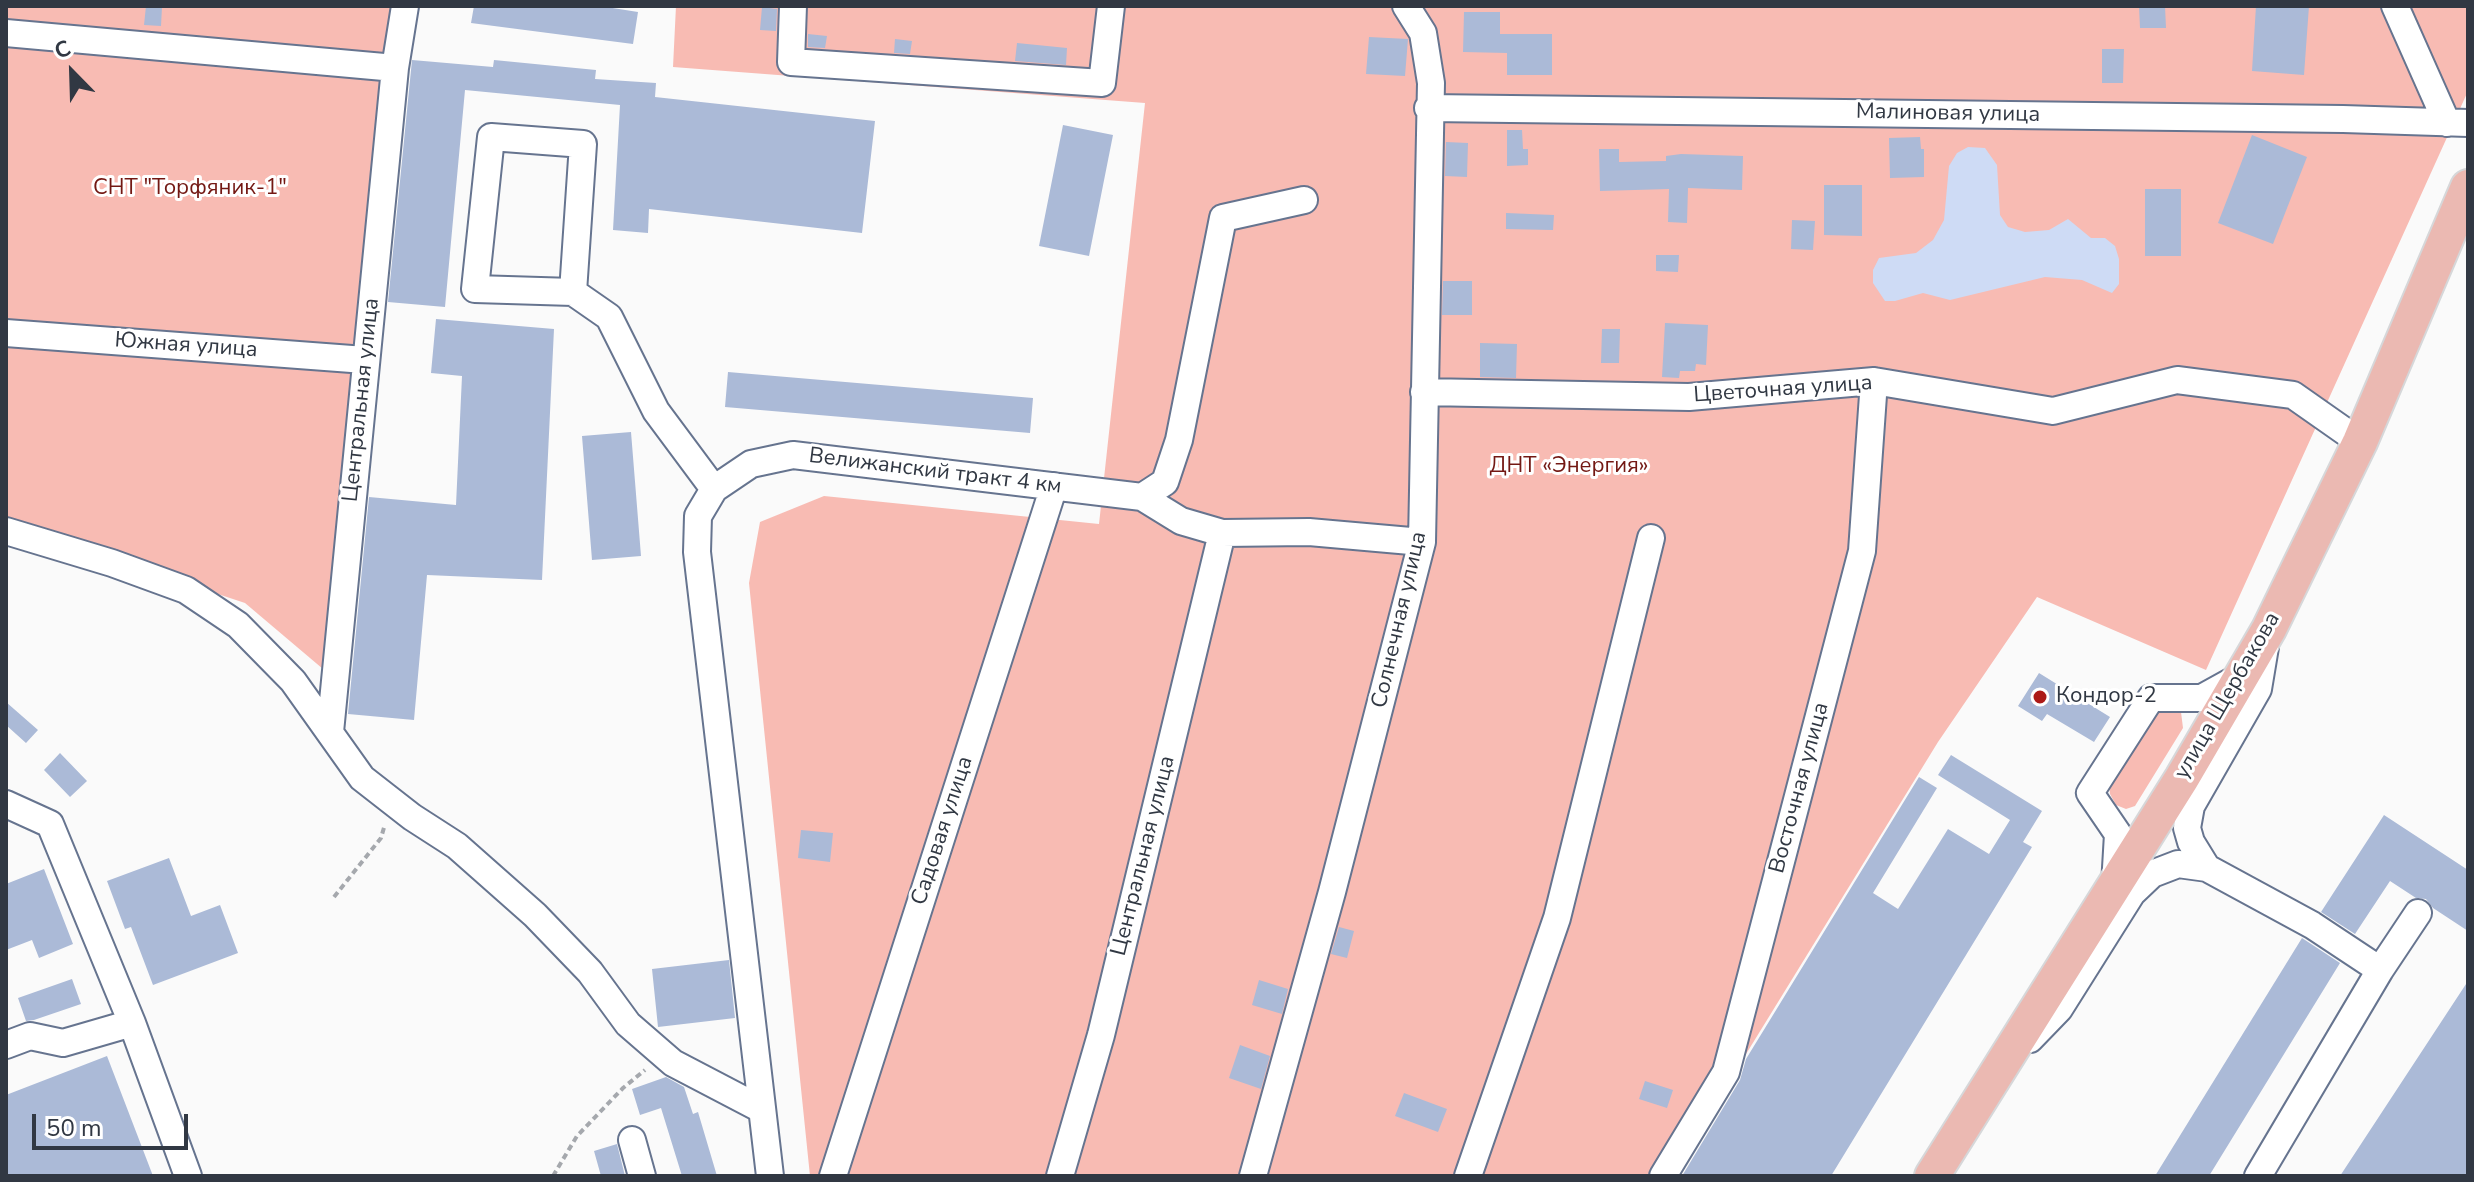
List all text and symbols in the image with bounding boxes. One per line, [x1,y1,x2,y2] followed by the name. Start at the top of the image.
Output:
[32,32,112,112] north arrow
[50,33,75,67] text: С
[1856,99,2040,129] street label: Малиновая улица
[93,176,287,202] park label: СНТ "Торфяник-1"
[338,297,386,503] street label: Центральная улица
[114,328,258,364] street label: Южная улица
[1693,371,1873,409] street label: Цветочная улица
[807,443,1063,501] street label: Велижанский тракт 4 км
[1489,454,1649,480] park label: ДНТ «Энергия»
[1367,529,1433,711] street label: Солнечная улица
[2170,608,2286,784] street label: улица Щербакова
[2056,684,2157,710] place label: Кондор-2
[2031,688,2049,706] marker: Кондор-2
[1765,700,1835,876] street label: Восточная улица
[907,753,979,909] street label: Садовая улица
[1106,753,1182,959] street label: Центральная улица
[36,1098,192,1148] scale bar
[46,1112,102,1144] text: 50 m

